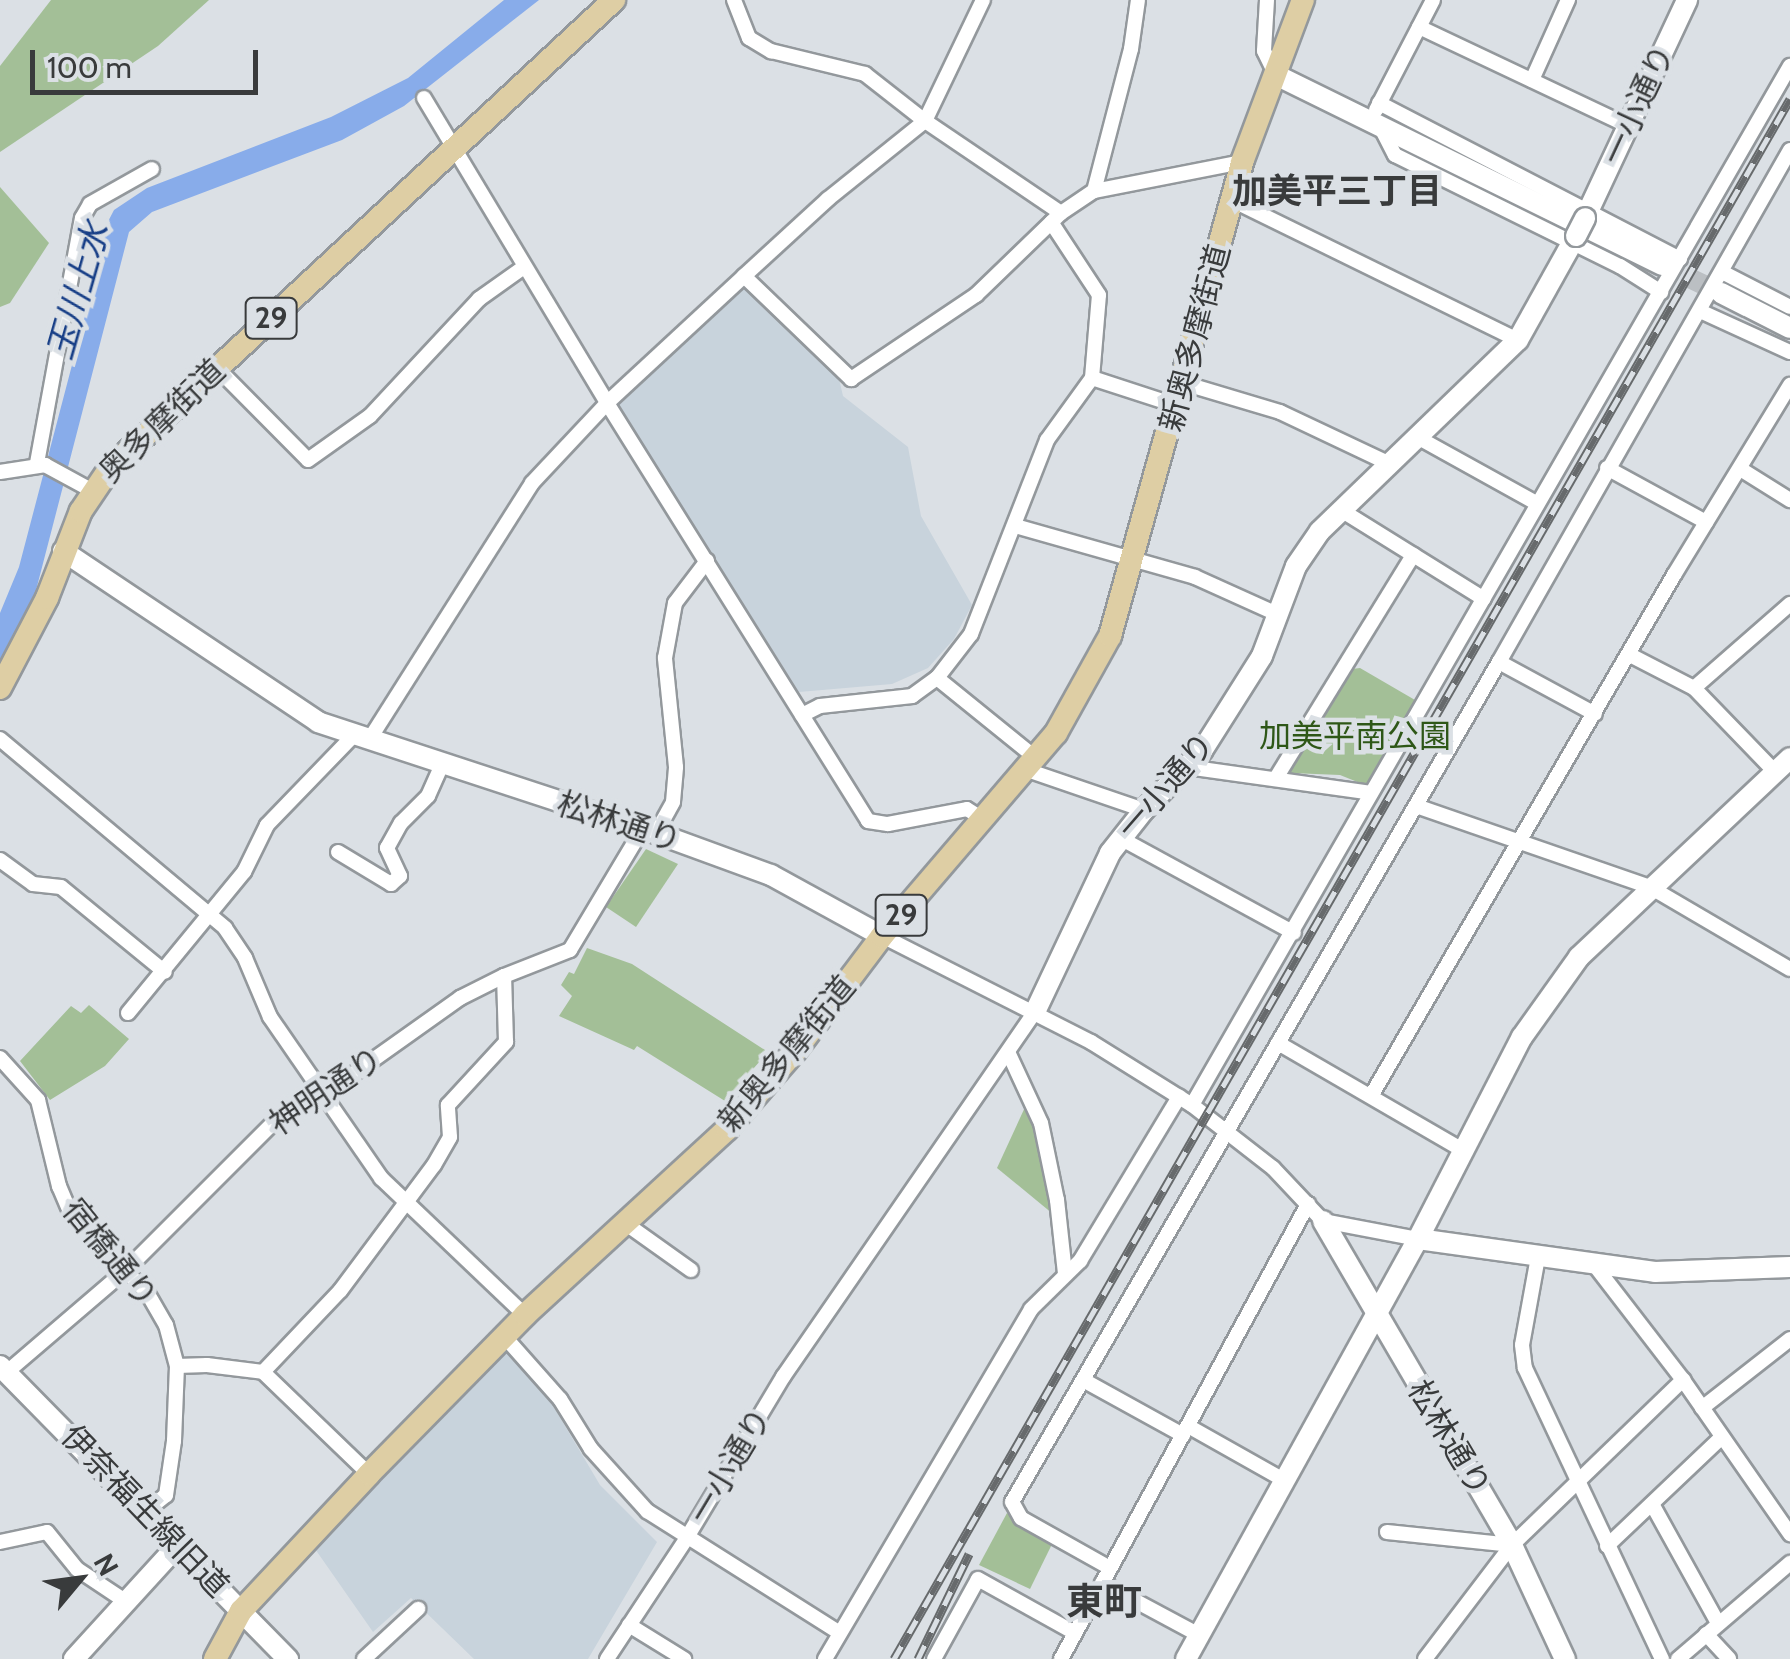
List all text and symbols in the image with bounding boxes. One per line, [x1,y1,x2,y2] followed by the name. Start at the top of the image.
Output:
[35,30,262,92] scale bar
[1594,39,1682,171] street label: 一小通り
[47,49,132,86] text: 100 m
[1232,170,1442,212] district label: 加美平三丁目
[39,218,117,364] water label: 玉川上水
[1152,240,1238,436] street label: 新奥多摩街道
[244,293,298,343] road number: 29
[91,352,233,490] street label: 奥多摩街道
[1259,717,1451,755] park label: 加美平南公園
[1110,725,1222,847] street label: 一小通り
[552,784,686,860] street label: 松林通り
[874,890,928,940] road number: 29
[711,968,863,1140] street label: 新奥多摩街道
[262,1039,390,1143] street label: 神明通り
[55,1191,165,1315] street label: 宿橋通り
[1400,1373,1498,1503] street label: 松林通り
[681,1401,779,1531] street label: 一小通り
[53,1417,237,1605] street label: 伊奈福生線旧道
[30,1529,130,1629] north arrow
[87,1548,126,1581] text: N
[1066,1579,1142,1625] district label: 東町

